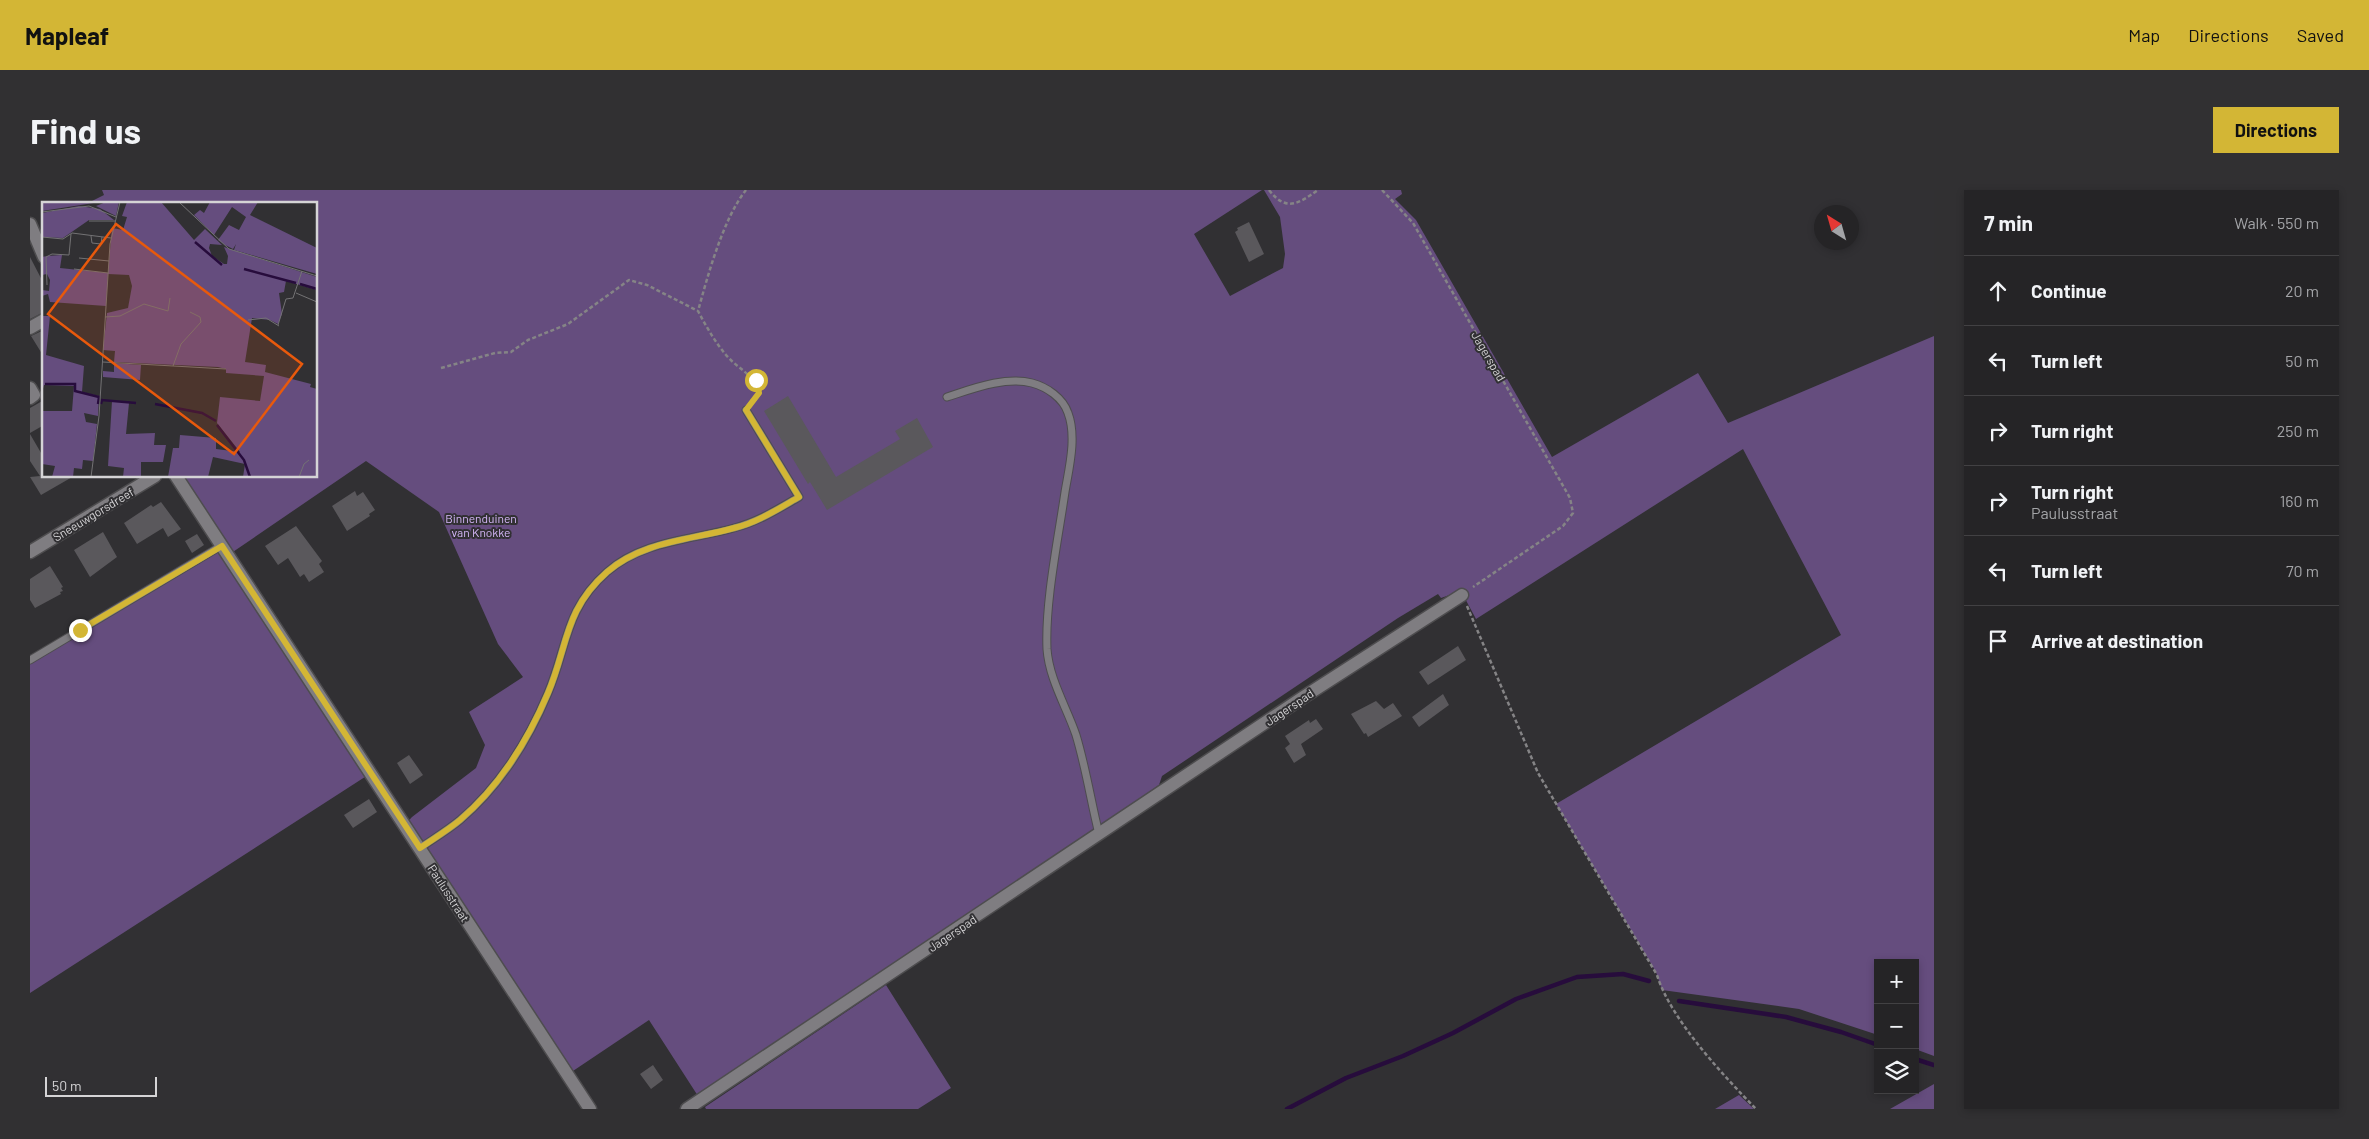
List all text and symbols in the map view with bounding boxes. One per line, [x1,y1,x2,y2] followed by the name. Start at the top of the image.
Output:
[25,21,109,50] text: Mapleaf
[2128,24,2160,46] text: Map
[2188,24,2269,46] text: Directions
[2297,24,2344,46] text: Saved
[2213,107,2339,153] button: Directions
[30,109,141,151] text: Find us
[42,202,318,478] inset map
[1814,205,1859,250] north arrow
[1984,210,2033,235] text: 7 min
[2234,213,2319,232] text: Walk · 550 m
[1984,277,2012,305] icon: ahead
[2031,279,2107,302] text: Continue
[2285,281,2319,300] text: 20 m
[1469,329,1509,383] street label: Jagerspad
[1984,347,2012,375] icon: left
[2031,349,2102,372] text: Turn left
[2285,351,2319,370] text: 50 m
[745,369,768,392] route start
[1984,417,2012,445] icon: right
[2031,419,2113,442] text: Turn right
[2277,421,2319,440] text: 250 m
[2031,480,2113,503] text: Turn right
[50,484,136,544] street label: Sneeuwgorsdreef
[1984,487,2012,515] icon: right
[2280,491,2319,510] text: 160 m
[2031,503,2118,522] text: Paulusstraat
[445,511,517,539] park label: Binnenduinen van Knokke
[1984,557,2012,585] icon: left
[2031,559,2102,582] text: Turn left
[2286,561,2319,580] text: 70 m
[69,619,92,642] route end
[1984,627,2012,655] icon: arrive
[2031,629,2203,652] text: Arrive at destination
[1262,686,1316,728] street label: Jagerspad
[425,862,473,924] street label: Paulusstraat
[925,912,979,954] street label: Jagerspad
[1874,959,1919,1094] map controls
[1874,959,1919,1004] button: +
[1874,1004,1919,1049] button: −
[1874,1049,1919,1094] button: layers
[45,1074,158,1097] scale bar
[52,1077,81,1094] text: 50 m

